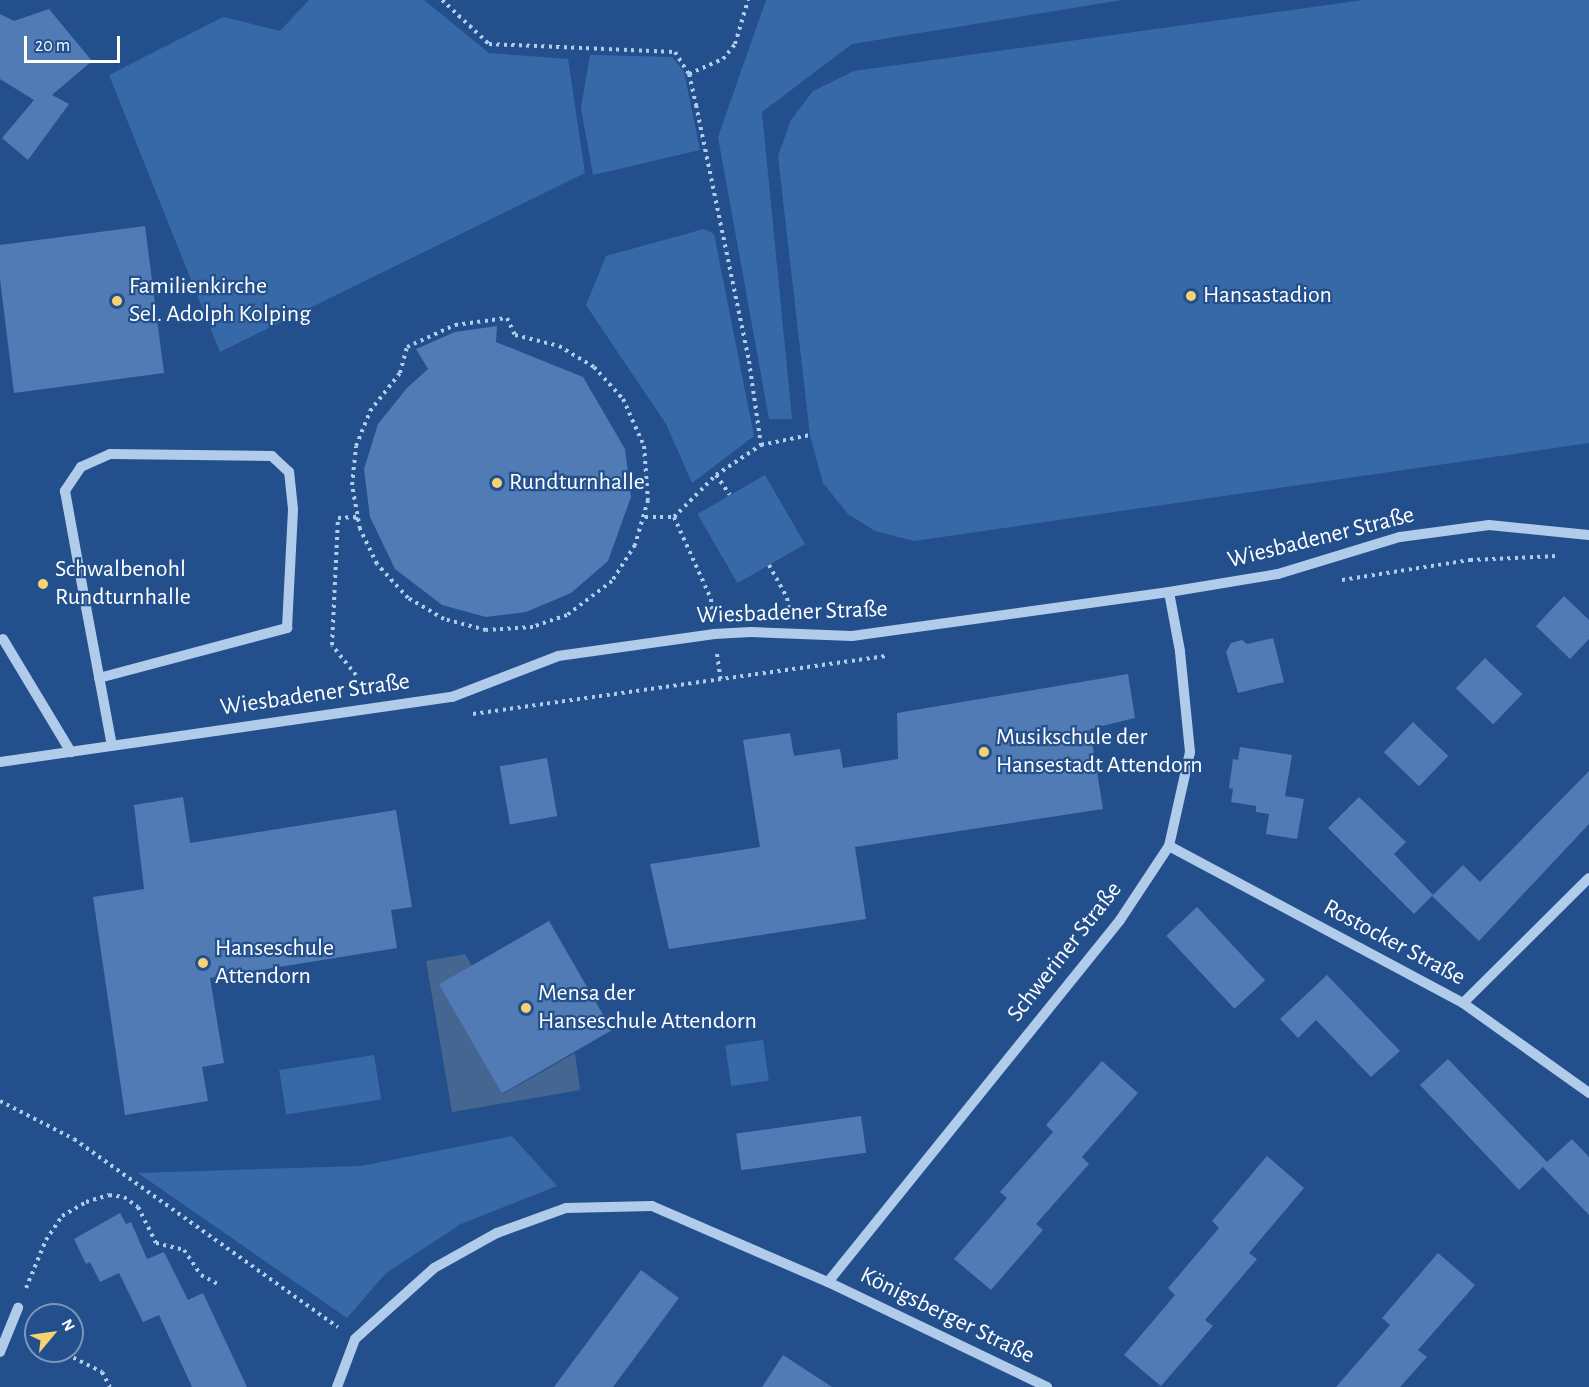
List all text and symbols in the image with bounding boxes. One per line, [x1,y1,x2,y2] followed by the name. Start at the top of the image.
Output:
[27,24,123,62] scale bar
[35,37,70,55] text: 20 m
[129,273,311,329] place label: Familienkirche Sel. Adolph Kolping
[1203,282,1332,310] place label: Hansastadion
[1184,289,1198,303] marker: Hansastadion
[110,294,124,308] marker: Familienkirche Sel. Adolph Kolping
[509,469,645,497] place label: Rundturnhalle
[490,476,504,490] marker: Rundturnhalle
[1225,501,1417,575] street label: Wiesbadener Straße
[55,556,191,612] place label: Schwalbenohl Rundturnhalle
[36,577,50,591] marker: Schwalbenohl Rundturnhalle
[696,595,888,631] street label: Wiesbadener Straße
[218,667,412,723] street label: Wiesbadener Straße
[996,724,1203,780] place label: Musikschule der Hansestadt Attendorn
[977,745,991,759] marker: Musikschule der Hansestadt Attendorn
[1001,876,1129,1028] street label: Schweriner Straße
[1318,893,1470,993] street label: Rostocker Straße
[215,935,334,991] place label: Hanseschule Attendorn
[196,956,210,970] marker: Hanseschule Attendorn
[538,980,757,1036] place label: Mensa der Hanseschule Attendorn
[519,1001,533,1015] marker: Mensa der Hanseschule Attendorn
[855,1261,1039,1371] street label: Königsberger Straße
[24,1303,84,1363] north arrow
[58,1316,78,1334] text: N

